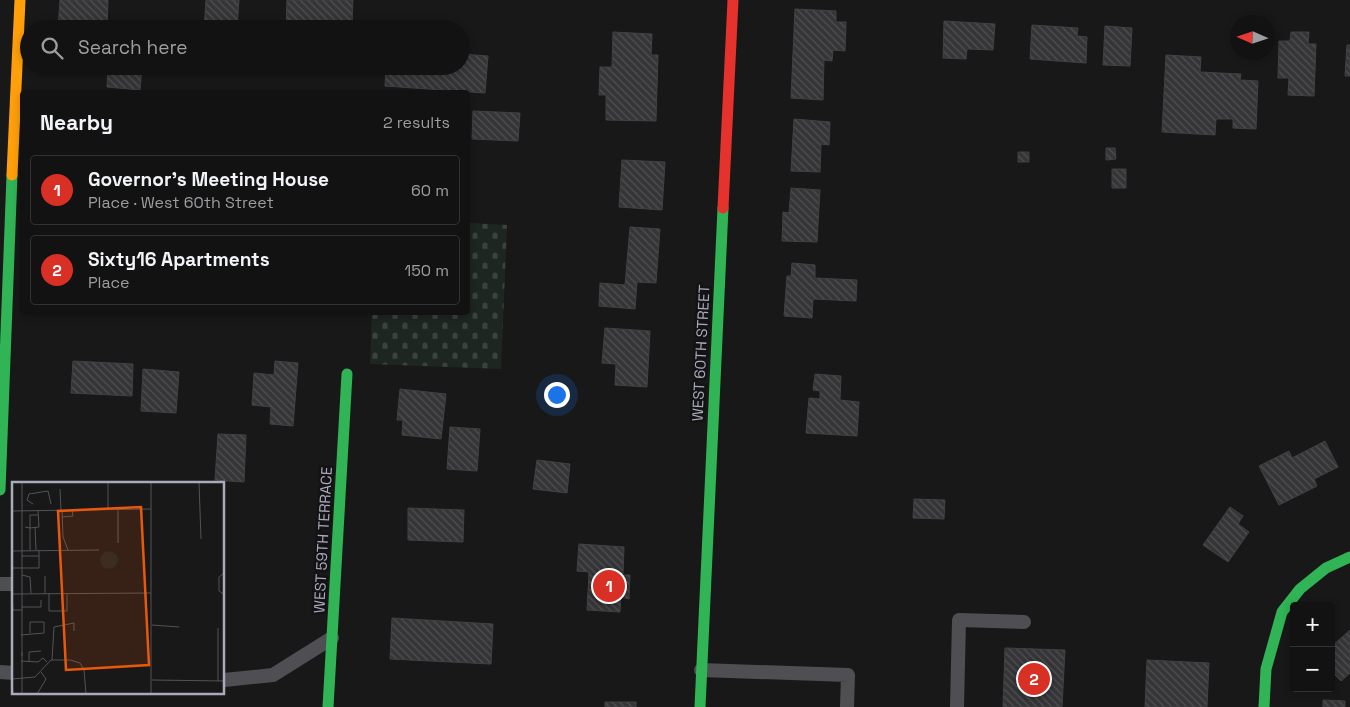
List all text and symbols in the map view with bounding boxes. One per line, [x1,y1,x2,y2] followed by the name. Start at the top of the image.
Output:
[1230,15,1275,60] north arrow
[20,20,470,75] search box
[38,34,66,62] icon: search
[78,35,188,60] text: Search here
[40,109,113,136] text: Nearby
[383,112,450,133] text: 2 results
[88,167,329,192] text: Governor's Meeting House
[53,180,61,201] text: 1
[411,180,449,201] text: 60 m
[88,192,274,213] text: Place · West 60th Street
[88,247,270,272] text: Sixty16 Apartments
[52,260,62,281] text: 2
[405,260,449,281] text: 150 m
[88,272,130,293] text: Place
[687,284,714,422] street label: WEST 60TH STREET
[544,382,570,408] your location
[309,466,336,614] street label: WEST 59TH TERRACE
[12,482,225,694] inset map
[593,567,625,605] pin: 1
[1290,602,1335,692] map controls
[1290,602,1335,647] button: +
[1290,647,1335,692] button: −
[1018,660,1050,698] pin: 2

